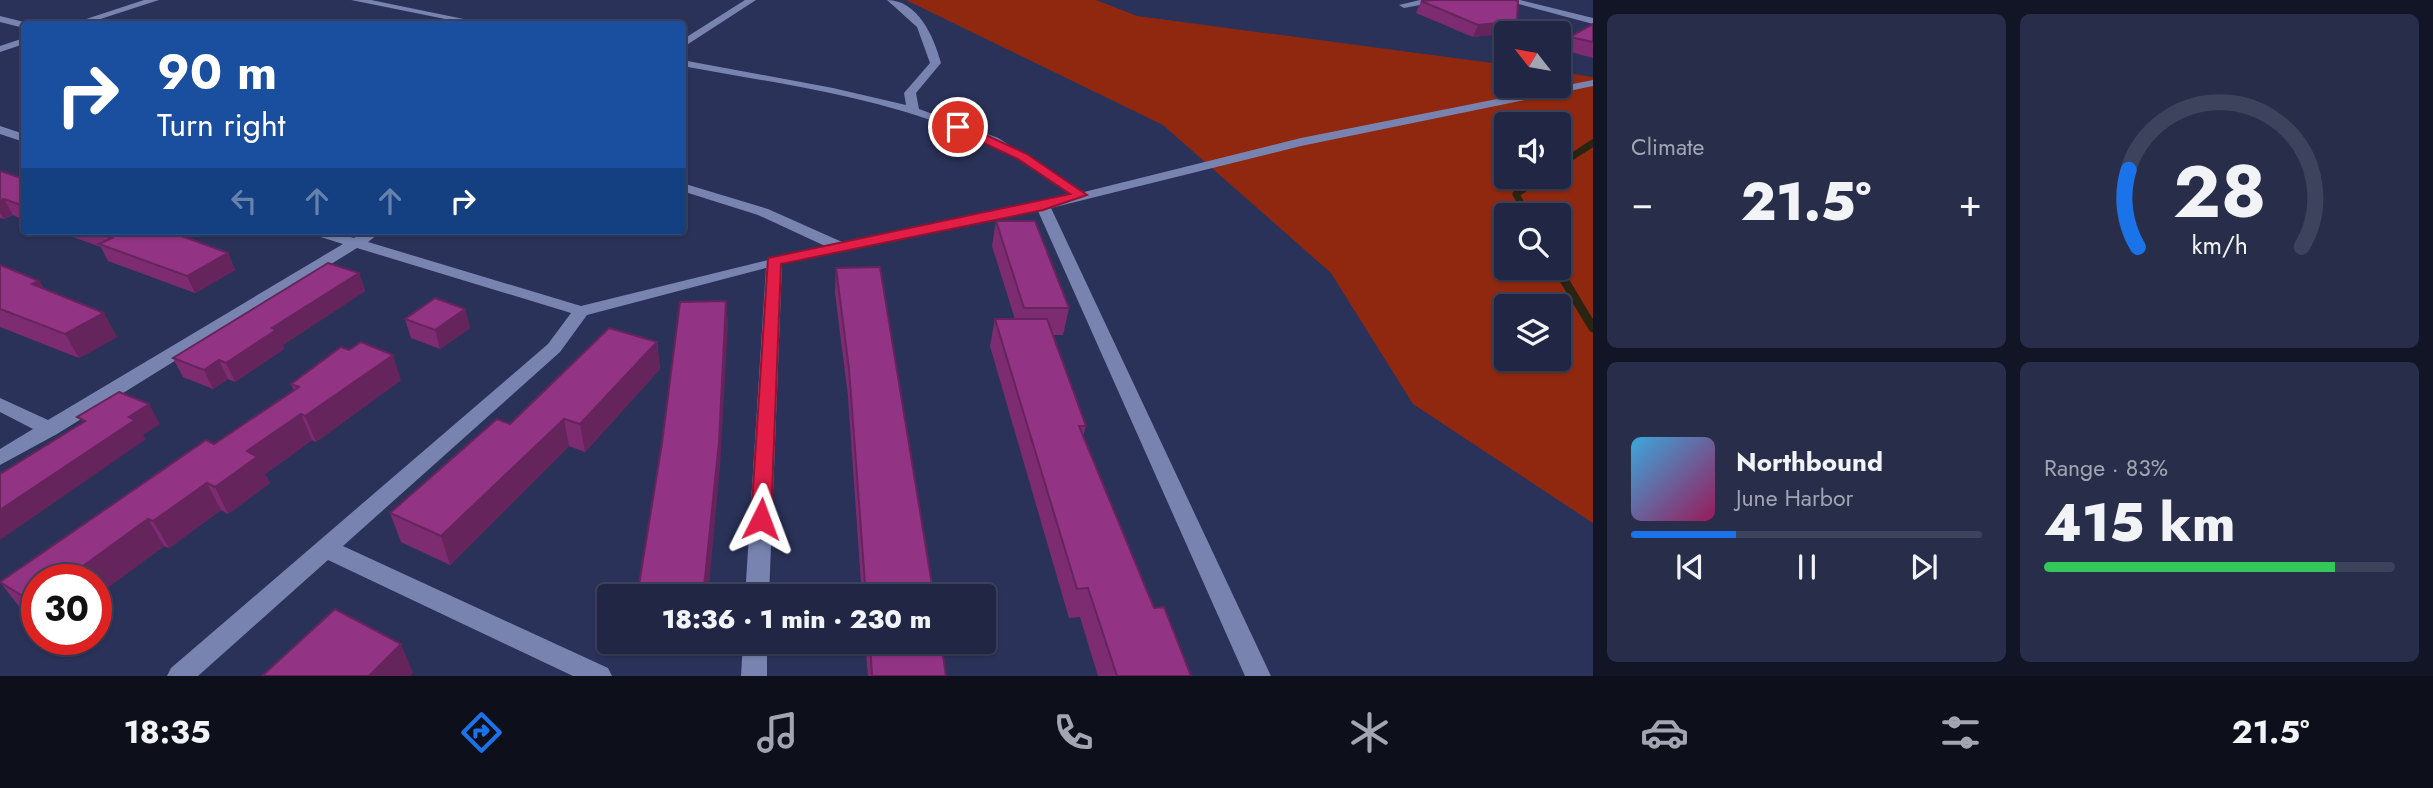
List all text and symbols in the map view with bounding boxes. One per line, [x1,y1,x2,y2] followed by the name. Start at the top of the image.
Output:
[1494,21,1572,98] north arrow
[1494,21,1571,371] map controls
[157,37,277,107] text: 90 m
[42,49,133,140] icon: right
[928,97,988,157] pin
[157,102,286,148] text: Turn right
[939,108,977,146] icon: arrive
[1494,112,1571,189] button: sound
[1631,130,1704,164] text: Climate
[2173,139,2266,244] text: 28
[1741,164,1871,240] text: 21.5°
[1631,175,1653,230] text: −
[1959,175,1982,230] text: +
[225,182,263,220] icon: left
[298,182,336,220] icon: ahead
[371,182,409,220] icon: ahead
[444,182,482,220] icon: right
[1494,203,1571,280] button: search
[2191,227,2248,263] text: km/h
[1494,294,1571,371] button: layers
[1736,443,1883,481] text: Northbound
[2044,451,2168,485] text: Range · 83%
[1736,481,1853,515] text: June Harbor
[724,482,798,556] position arrow
[2044,485,2235,561] text: 415 km
[1671,548,1709,586] icon: previous
[1788,548,1826,586] icon: pause
[1905,548,1943,586] icon: next
[21,564,112,655] speed limit sign: 30
[662,600,931,638] text: 18:36 · 1 min · 230 m
[457,708,506,757] icon: directions
[753,708,802,757] icon: music
[1049,708,1098,757] icon: phone
[1345,708,1394,757] icon: climate
[1640,708,1689,757] icon: car
[1936,708,1985,757] icon: filters
[123,709,211,755] text: 18:35
[2232,709,2310,755] text: 21.5°

